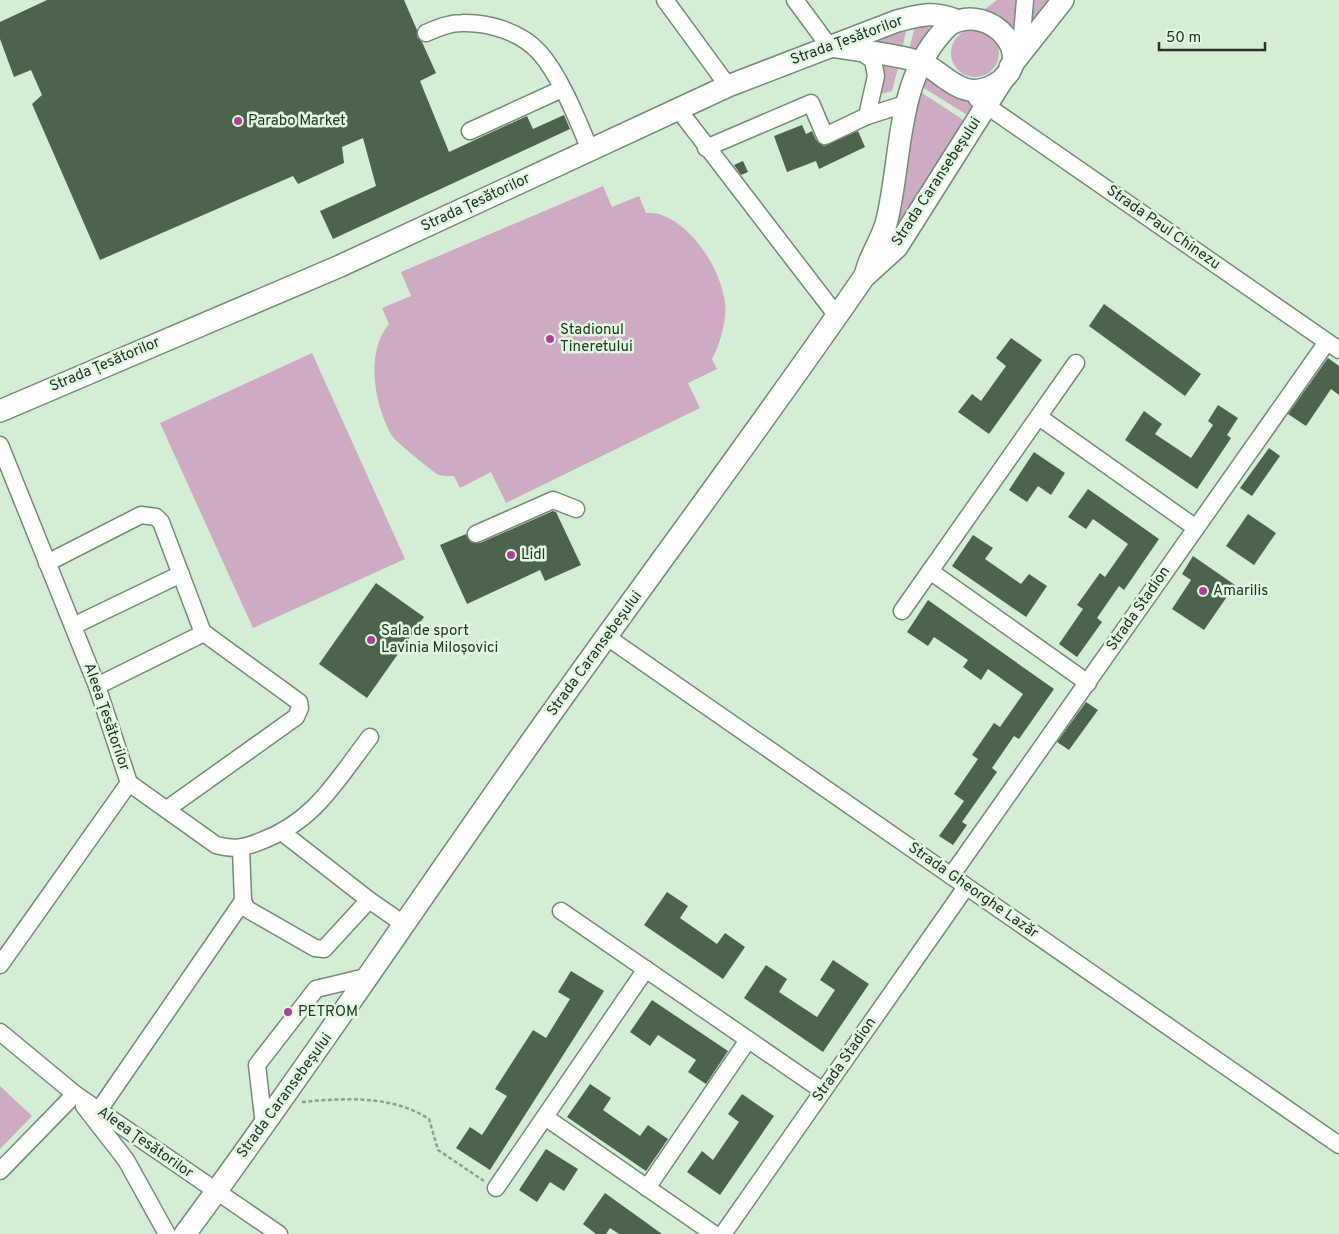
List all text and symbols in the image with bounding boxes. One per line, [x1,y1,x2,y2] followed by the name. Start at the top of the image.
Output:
[788,12,906,70] street label: Strada Țesătorilor
[1159,20,1265,52] scale bar
[1166,29,1201,48] text: 50 m
[248,112,346,131] place label: Parabo Market
[888,114,986,250] street label: Strada Caransebeșului
[232,115,244,127] marker: Parabo Market
[418,169,534,237] street label: Strada Țesătorilor
[1102,182,1224,274] street label: Strada Paul Chinezu
[560,321,633,357] place label: Stadionul Tineretului
[47,333,163,397] street label: Strada Țesătorilor
[544,333,556,345] marker: Stadionul Tineretului
[521,546,546,565] place label: Lidl
[505,549,517,561] marker: Lidl
[1103,563,1175,655] street label: Strada Stadion
[1213,582,1268,601] place label: Amarilis
[1197,585,1209,597] marker: Amarilis
[543,588,647,720] street label: Strada Caransebeșului
[381,622,498,658] place label: Sala de sport Lavinia Miloșovici
[365,634,377,646] marker: Sala de sport Lavinia Miloșovici
[79,661,133,774] street label: Aleea Țesătorilor
[904,839,1042,943] street label: Strada Gheorghe Lazăr
[298,1003,358,1022] place label: PETROM
[282,1006,294,1018] marker: PETROM
[809,1014,881,1106] street label: Strada Stadion
[233,1030,337,1162] street label: Strada Caransebeșului
[93,1103,197,1183] street label: Aleea Țesătorilor

